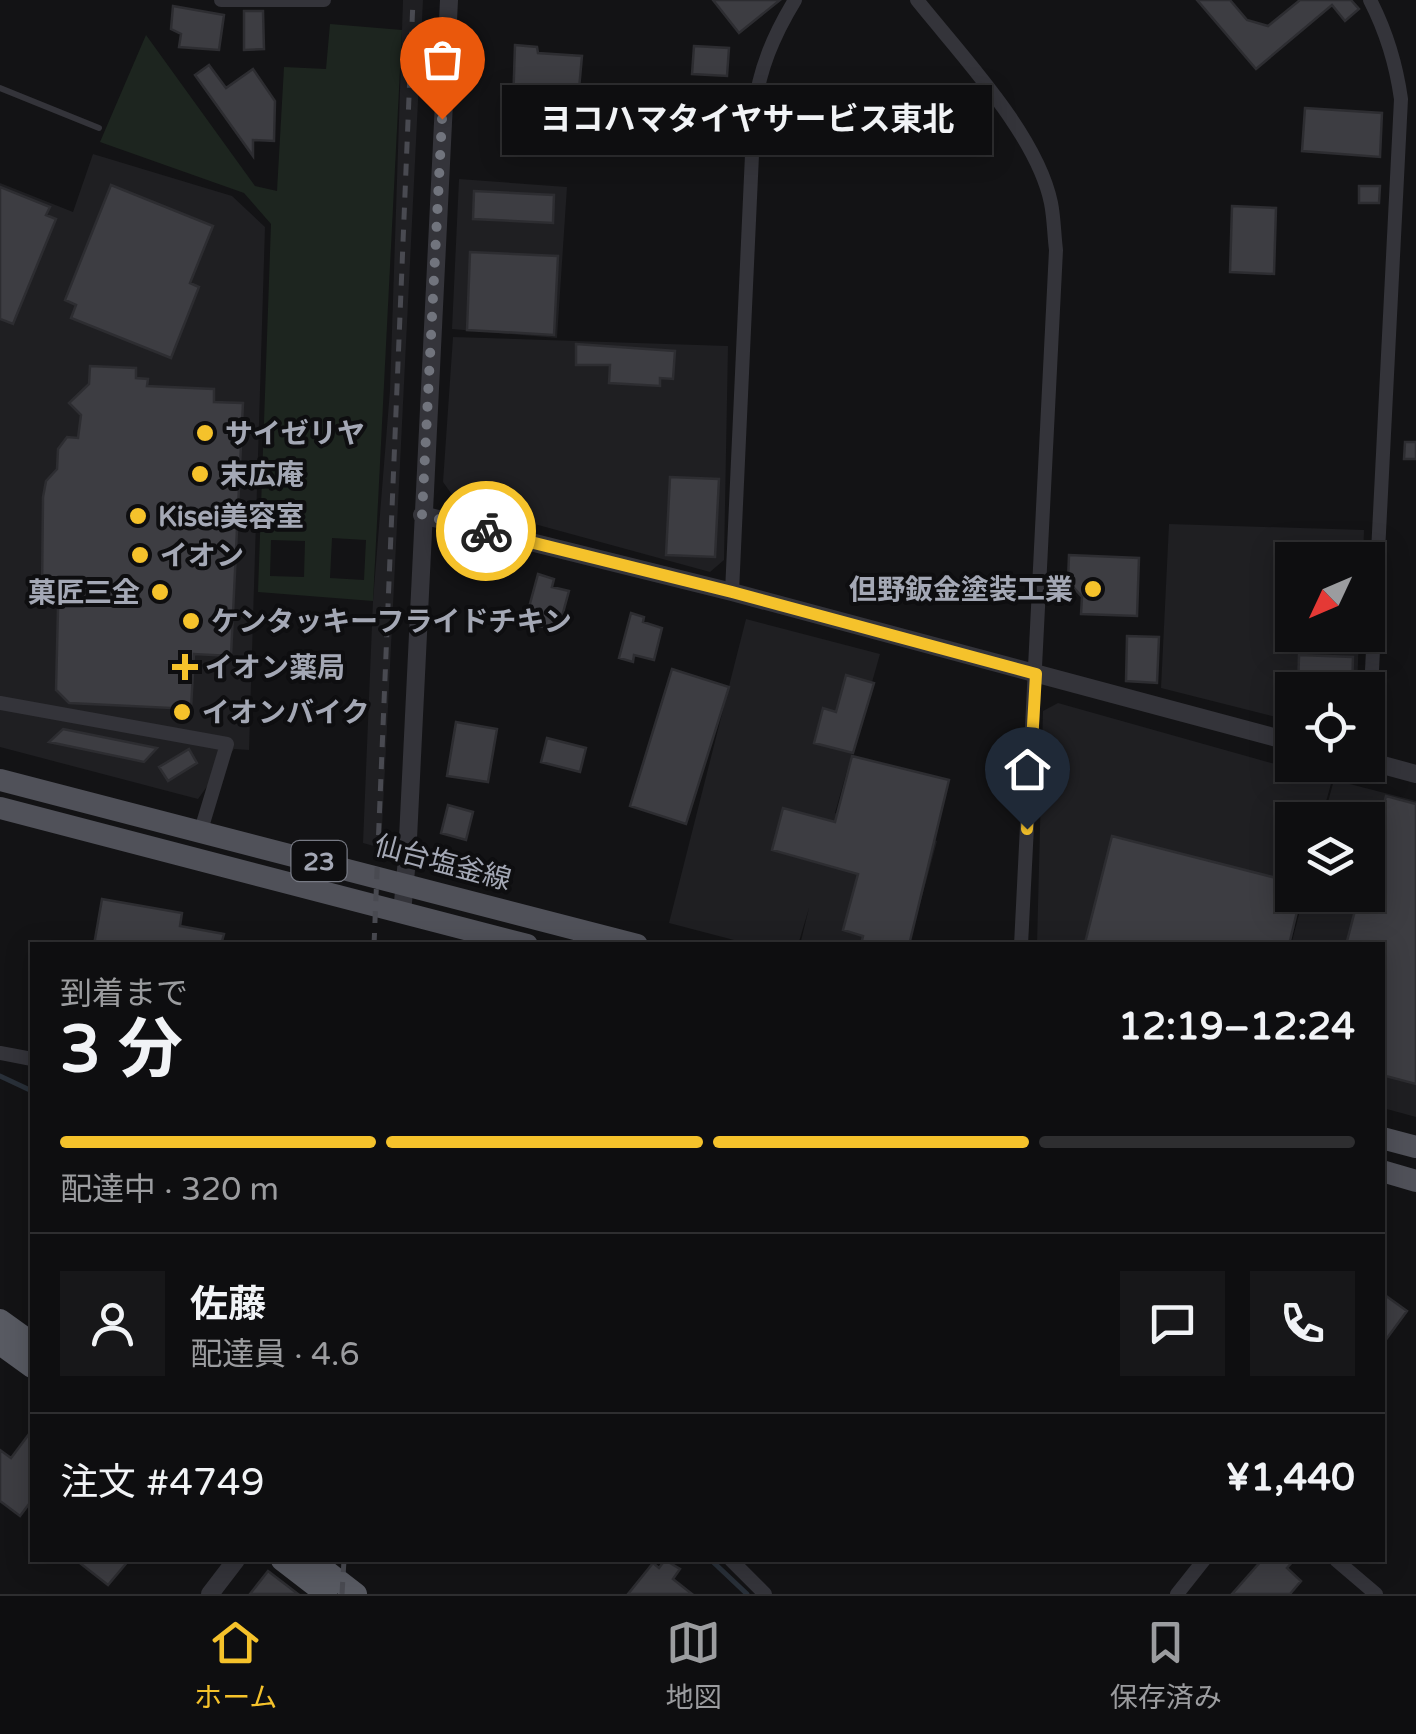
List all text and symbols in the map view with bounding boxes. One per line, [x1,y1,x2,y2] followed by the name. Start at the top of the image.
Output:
[400,17,485,120] pin
[415,32,470,87] icon: bag
[502,84,992,154] callout: ヨコハマタイヤサービス東北
[539,101,955,139] text: ヨコハマタイヤサービス東北
[225,417,365,451] place label: サイゼリヤ
[194,422,216,444] marker: サイゼリヤ
[220,458,304,492] place label: 末広庵
[189,463,211,485] marker: 末広庵
[436,481,536,581] courier
[158,500,304,534] place label: Kisei美容室
[459,504,514,559] icon: bike
[127,505,149,527] marker: Kisei美容室
[160,539,244,573] place label: イオン
[1275,542,1385,652] north arrow
[1275,542,1385,912] map controls
[129,544,151,566] marker: イオン
[849,573,1073,607] place label: 但野鈑金塗装工業
[28,576,140,610] place label: 菓匠三全
[1082,578,1104,600] marker: 但野鈑金塗装工業
[149,581,171,603] marker: 菓匠三全
[211,605,572,639] place label: ケンタッキーフライドチキン
[180,610,202,632] marker: ケンタッキーフライドチキン
[205,651,345,685] place label: イオン薬局
[174,656,196,678] marker: イオン薬局
[1275,672,1385,782] button: locate
[202,696,369,730] place label: イオンバイク
[171,701,193,723] marker: イオンバイク
[985,727,1070,830] pin
[1000,742,1055,797] icon: home
[1275,802,1385,912] button: layers
[371,828,515,898] street label: 仙台塩釜線
[292,841,346,881] road number: 23
[60,975,188,1013] text: 到着まで
[1118,1004,1355,1050] text: 12:19–12:24
[60,1011,183,1090] text: 3 分
[60,1171,279,1209] text: 配達中 · 320 m
[60,1271,165,1376] button: person
[1120,1271,1225,1376] button: chat
[1250,1271,1355,1376] button: phone
[190,1282,266,1328] text: 佐藤
[190,1336,359,1374] text: 配達員 · 4.6
[1225,1455,1355,1501] text: ¥1,440
[60,1460,265,1506] text: 注文 #4749
[194,1615,277,1715] tab: ホーム
[666,1615,722,1715] tab: 地図
[1110,1615,1222,1715] tab: 保存済み

